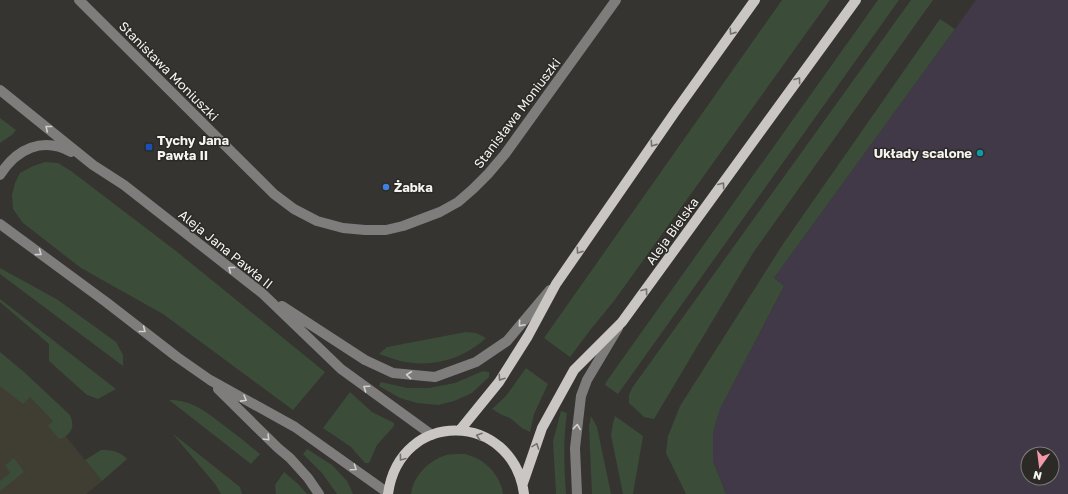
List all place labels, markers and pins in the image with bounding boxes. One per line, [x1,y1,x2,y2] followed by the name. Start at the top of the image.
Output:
[157,132,229,163] place label: Tychy Jana Pawła II
[144,142,154,152] marker: Tychy Jana Pawła II
[874,145,972,161] place label: Układy scalone
[975,148,985,158] marker: Układy scalone
[394,179,433,195] place label: Żabka
[381,182,391,192] marker: Żabka

